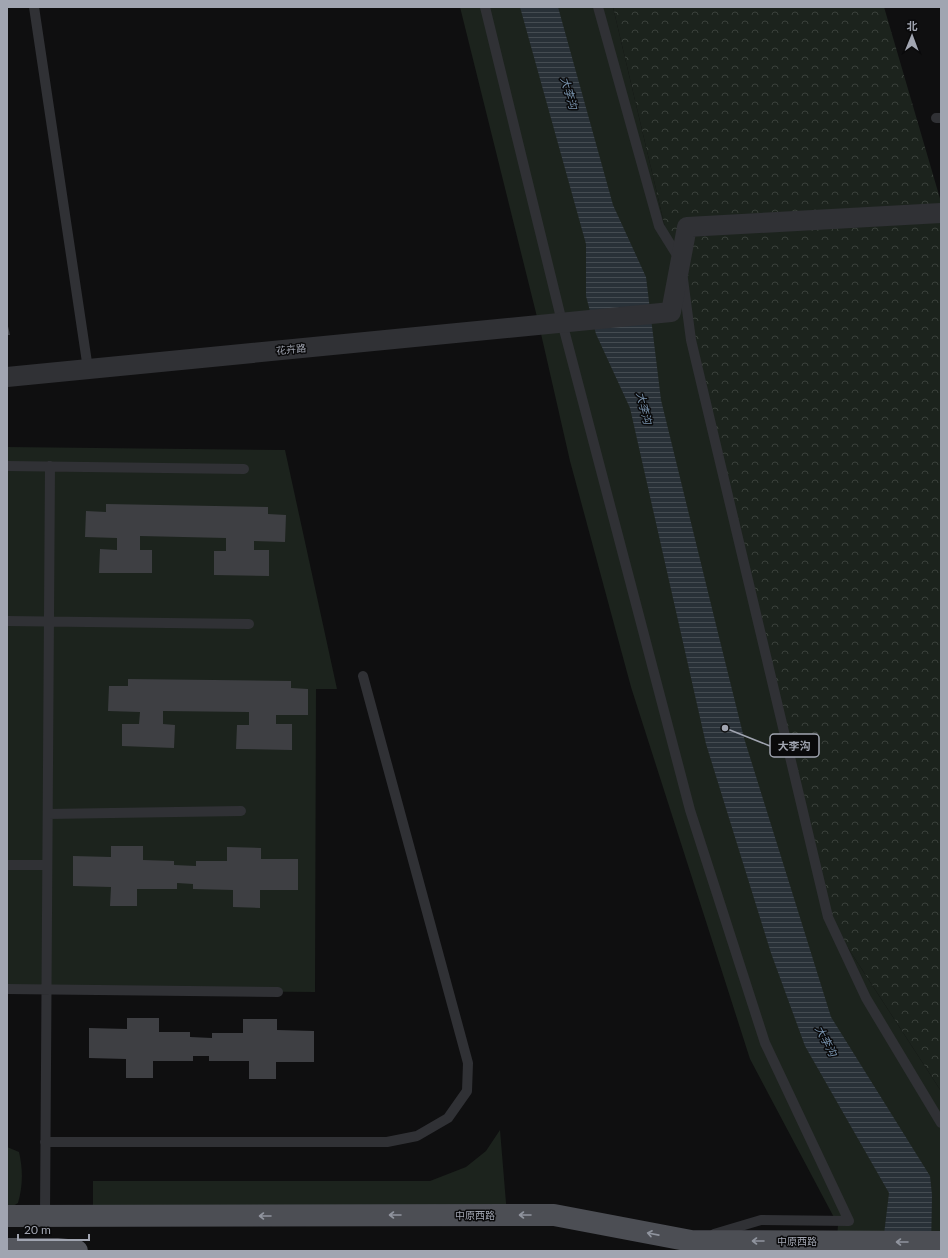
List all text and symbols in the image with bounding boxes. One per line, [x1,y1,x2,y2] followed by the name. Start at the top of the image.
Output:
[892,16,932,56] north arrow
[907,19,918,32] text: 北
[559,75,581,111] water label: 大李沟
[275,341,307,357] street label: 花卉路
[634,390,655,426] water label: 大李沟
[770,734,819,757] callout: 大李沟
[778,739,811,752] text: 大李沟
[813,1023,840,1059] water label: 大李沟
[455,1209,495,1221] street label: 中原西路
[389,1211,402,1219] one-way arrow
[519,1211,532,1219] one-way arrow
[259,1212,272,1219] one-way arrow
[18,1216,89,1242] scale bar
[24,1222,51,1237] text: 20 m
[647,1229,660,1237] one-way arrow
[777,1235,817,1247] street label: 中原西路
[752,1237,765,1245] one-way arrow
[896,1238,909,1246] one-way arrow

